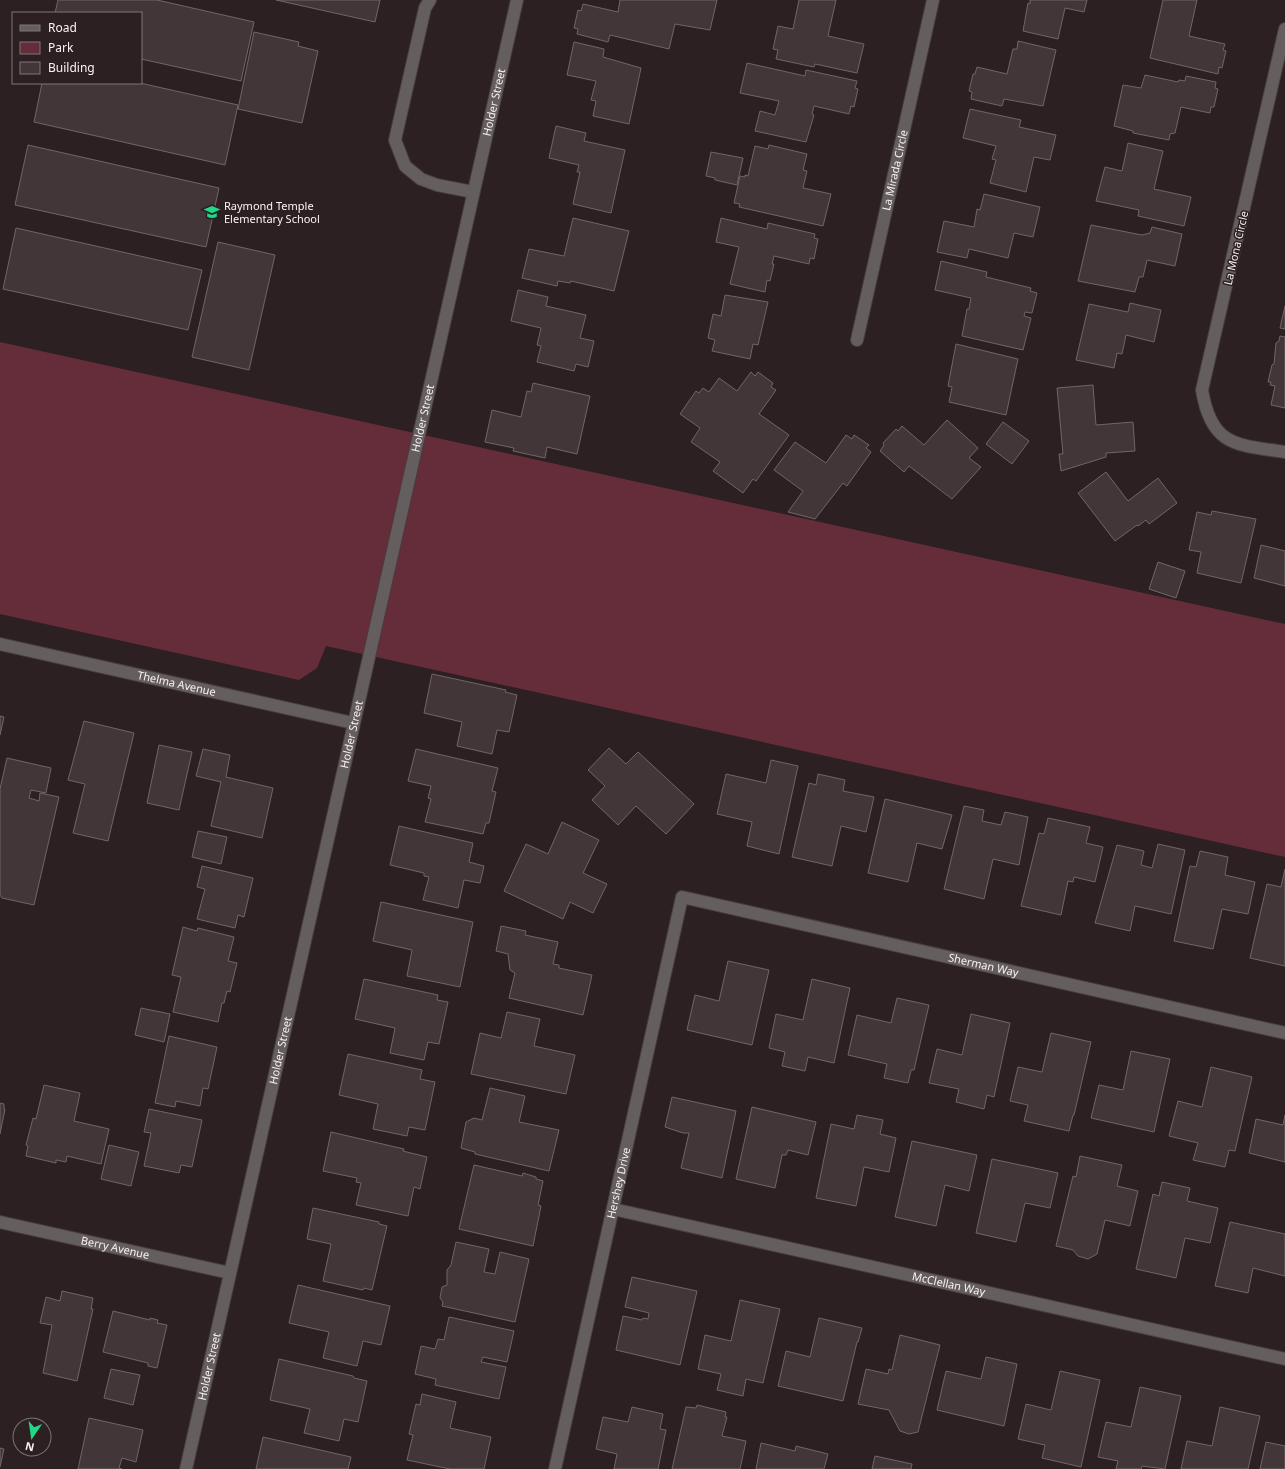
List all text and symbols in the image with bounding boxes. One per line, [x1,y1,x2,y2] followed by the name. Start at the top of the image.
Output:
[12,12,142,84] legend
[48,19,77,36] text: Road
[48,39,74,56] text: Park
[48,59,95,76] text: Building
[479,67,508,137] street label: Holder Street
[878,128,911,212] street label: La Mirada Circle
[224,198,320,226] place label: Raymond Temple Elementary School
[203,203,221,221] school or university icon: Raymond Temple Elementary School
[1220,209,1251,286] street label: La Mona Circle
[407,383,437,453] street label: Holder Street
[136,667,217,699] street label: Thelma Avenue
[336,699,366,770] street label: Holder Street
[947,949,1021,980] street label: Sherman Way
[265,1015,295,1086] street label: Holder Street
[603,1146,633,1220] street label: Hershey Drive
[80,1232,151,1262] street label: Berry Avenue
[911,1268,987,1299] street label: McClellan Way
[194,1331,223,1402] street label: Holder Street
[12,1417,52,1457] north arrow
[24,1439,36,1456] text: N

